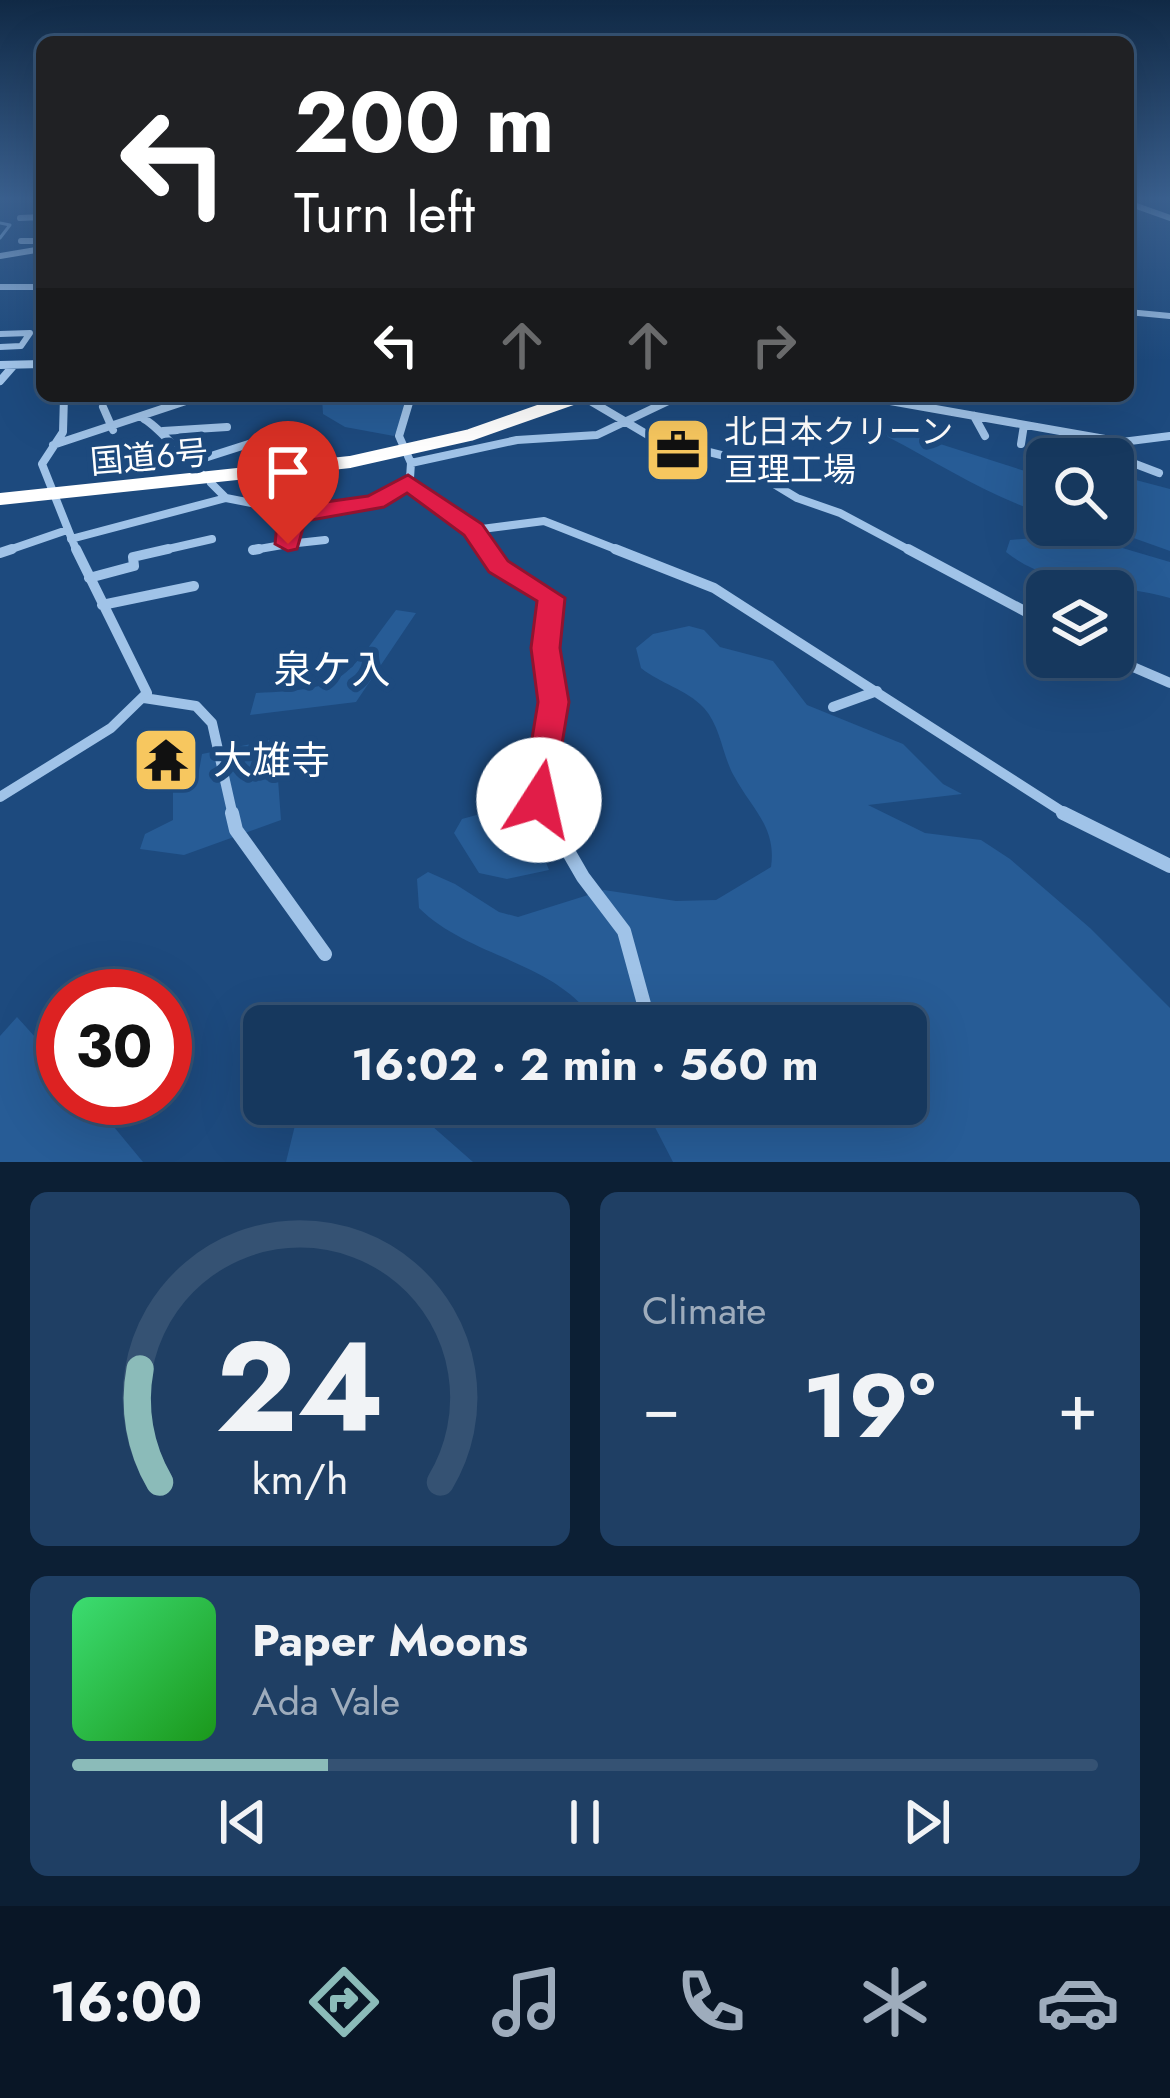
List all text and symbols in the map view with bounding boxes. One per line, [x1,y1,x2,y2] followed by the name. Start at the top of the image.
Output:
[294,62,554,184] text: 200 m
[96,84,252,240] icon: left
[294,174,475,252] text: Turn left
[363,312,429,378] icon: left
[489,312,555,378] icon: ahead
[615,312,681,378] icon: ahead
[741,312,807,378] icon: right
[724,408,953,493] place label: 北日本クリーン 亘理工場
[643,415,713,485] office icon: 北日本クリーン 亘理工場
[237,421,339,544] pin
[88,428,210,486] street label: 国道6号
[1026,438,1134,678] map controls
[1026,438,1134,546] button: search
[255,439,321,505] icon: arrive
[1026,570,1134,678] button: layers
[273,641,391,698] district label: 泉ケ入
[131,725,201,795] temple icon: 大雄寺
[213,732,330,789] place label: 大雄寺
[476,737,602,863] position arrow
[36,969,192,1125] speed limit sign: 30
[351,1032,819,1097] text: 16:02 · 2 min · 560 m
[642,1282,766,1339] text: Climate
[216,1297,384,1478] text: 24
[803,1341,936,1471] text: 19°
[642,1359,681,1455] text: −
[1057,1359,1098,1455] text: +
[252,1448,348,1510] text: km/h
[252,1608,528,1673] text: Paper Moons
[252,1673,400,1730] text: Ada Vale
[210,1789,276,1855] icon: previous
[552,1789,618,1855] icon: pause
[894,1789,960,1855] icon: next
[302,1960,386,2044] icon: directions
[485,1960,569,2044] icon: music
[669,1960,753,2044] icon: phone
[853,1960,937,2044] icon: climate
[1036,1960,1120,2044] icon: car
[50,1963,202,2041] text: 16:00

